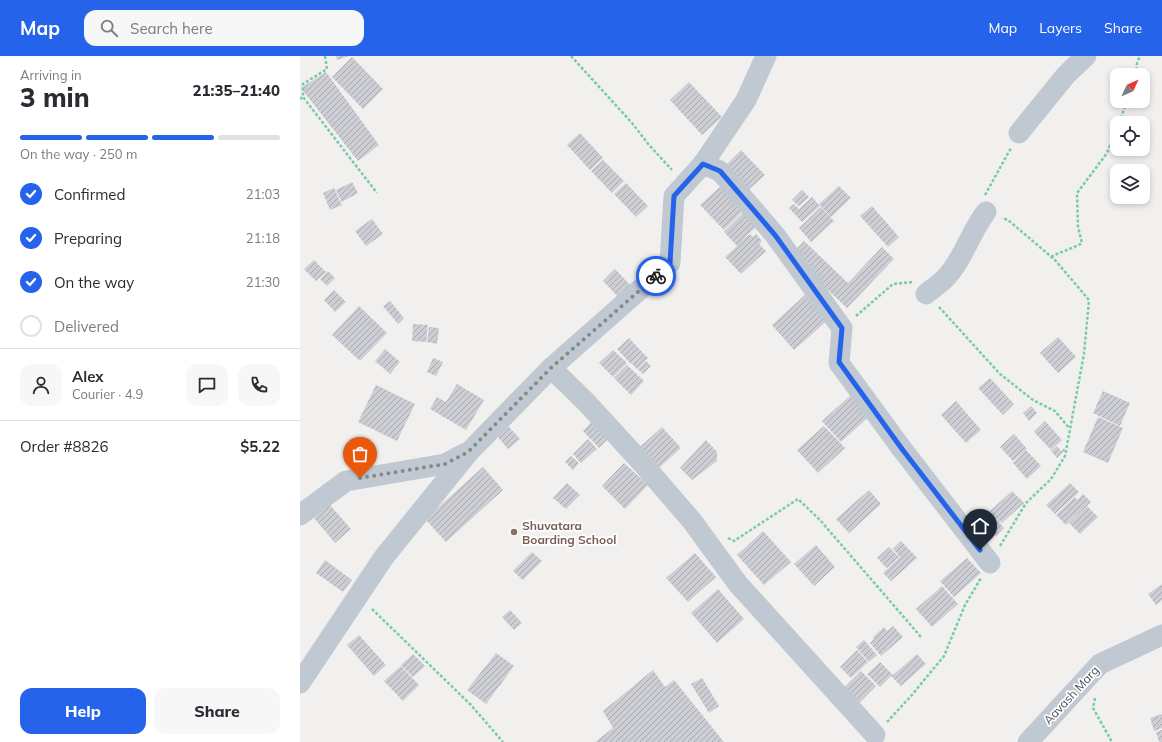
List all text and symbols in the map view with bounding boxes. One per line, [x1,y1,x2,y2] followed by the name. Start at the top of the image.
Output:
[84,10,364,46] search box
[20,16,60,40] text: Map
[98,17,120,39] icon: search
[130,19,213,38] text: Search here
[988,19,1017,37] text: Map
[1039,19,1082,37] text: Layers
[1104,19,1142,37] text: Share
[20,67,82,83] text: Arriving in
[1110,68,1150,108] north arrow
[1110,68,1150,204] map controls
[20,81,90,114] text: 3 min
[193,81,280,100] text: 21:35–21:40
[1110,116,1150,156] button: locate
[20,146,137,162] text: On the way · 250 m
[1110,164,1150,204] button: layers
[20,183,42,205] icon: check
[54,185,125,204] text: Confirmed
[246,186,280,202] text: 21:03
[20,227,42,249] icon: check
[54,229,122,248] text: Preparing
[246,230,280,246] text: 21:18
[636,256,676,296] courier
[645,265,667,287] icon: bike
[20,271,42,293] icon: check
[54,273,134,292] text: On the way
[246,274,280,290] text: 21:30
[54,317,119,336] text: Delivered
[20,364,62,406] button: person
[186,364,228,406] button: chat
[238,364,280,406] button: phone
[72,367,104,386] text: Alex
[72,386,143,402] text: Courier · 4.9
[20,437,108,456] text: Order #8826
[240,437,280,456] text: $5.22
[343,437,377,478] pin
[349,443,371,465] icon: bag
[963,509,997,550] pin
[969,515,991,537] icon: home
[522,518,616,547] place label: Shuvatara Boarding School
[509,527,519,537] marker: Shuvatara Boarding School
[1040,663,1102,727] street label: Aavash Marg
[20,688,146,734] button: Help
[154,688,280,734] button: Share

